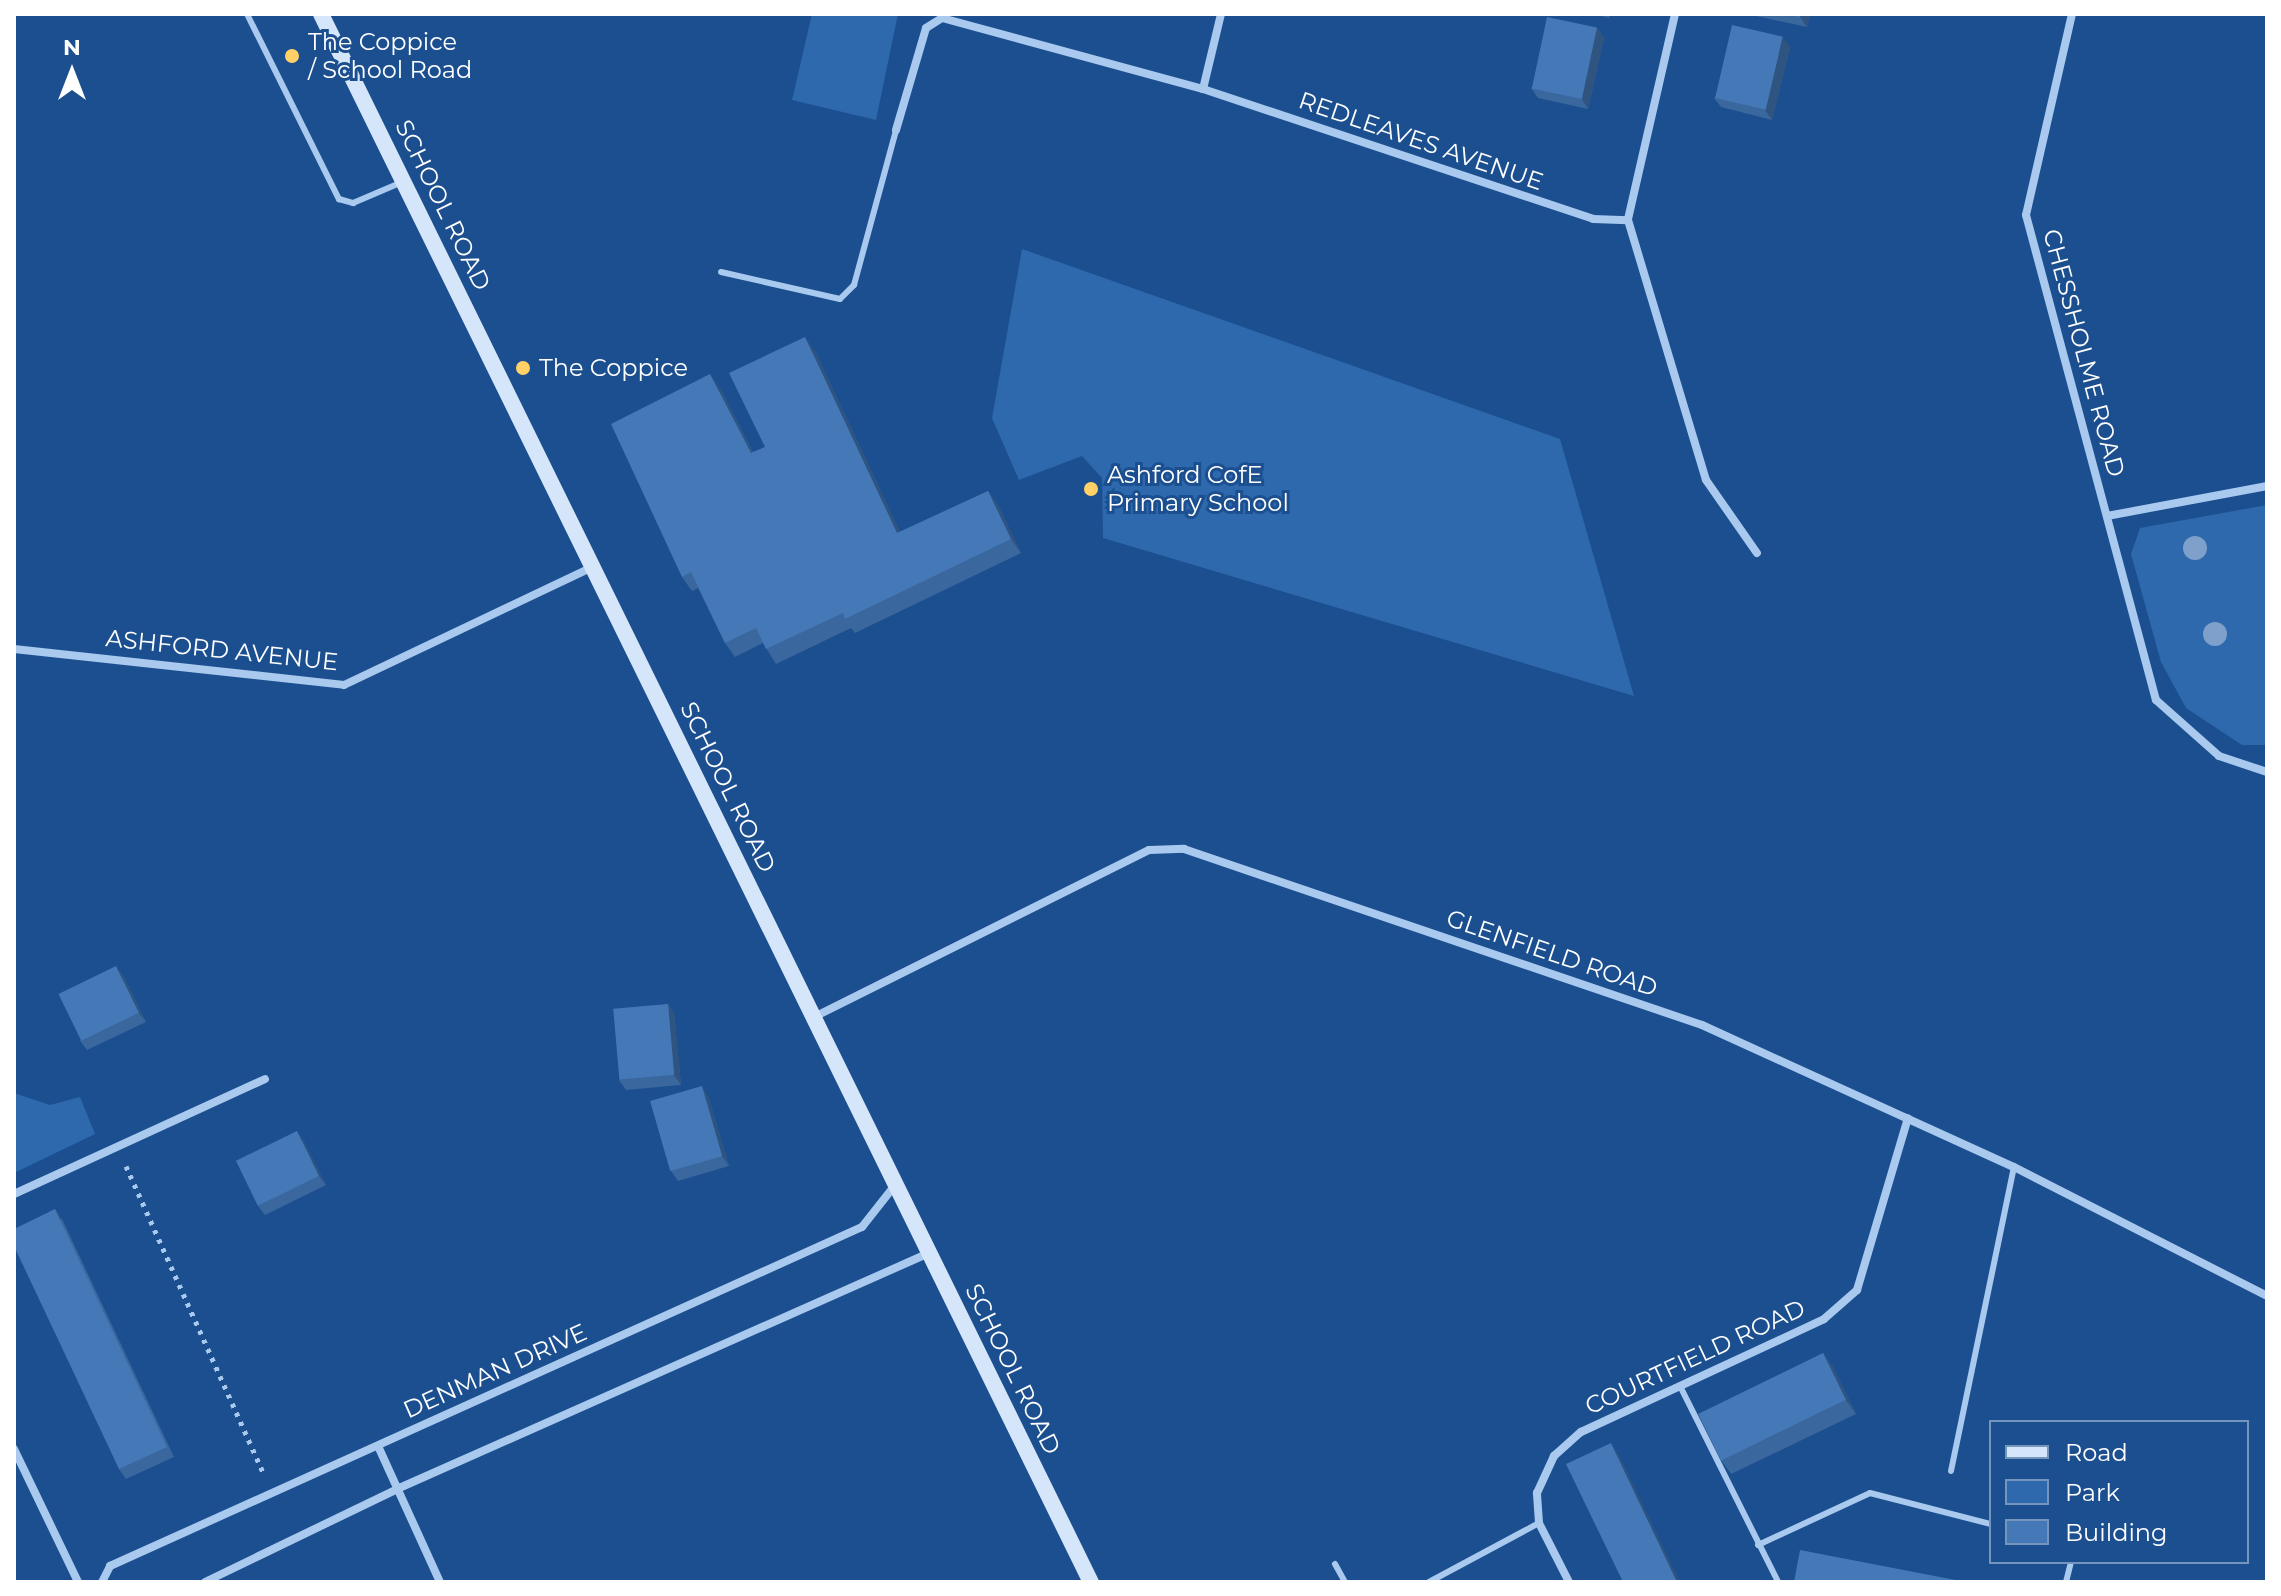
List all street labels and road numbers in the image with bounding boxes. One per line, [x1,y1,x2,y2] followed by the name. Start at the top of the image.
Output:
[1295,86,1547,196] street label: REDLEAVES AVENUE
[389,115,497,295] street label: SCHOOL ROAD
[2037,226,2131,480] street label: CHESSHOLME ROAD
[104,623,340,677] street label: ASHFORD AVENUE
[674,697,782,877] street label: SCHOOL ROAD
[1443,903,1661,1003] street label: GLENFIELD ROAD
[959,1279,1067,1459] street label: SCHOOL ROAD
[1581,1293,1809,1421] street label: COURTFIELD ROAD
[399,1318,591,1424] street label: DENMAN DRIVE

